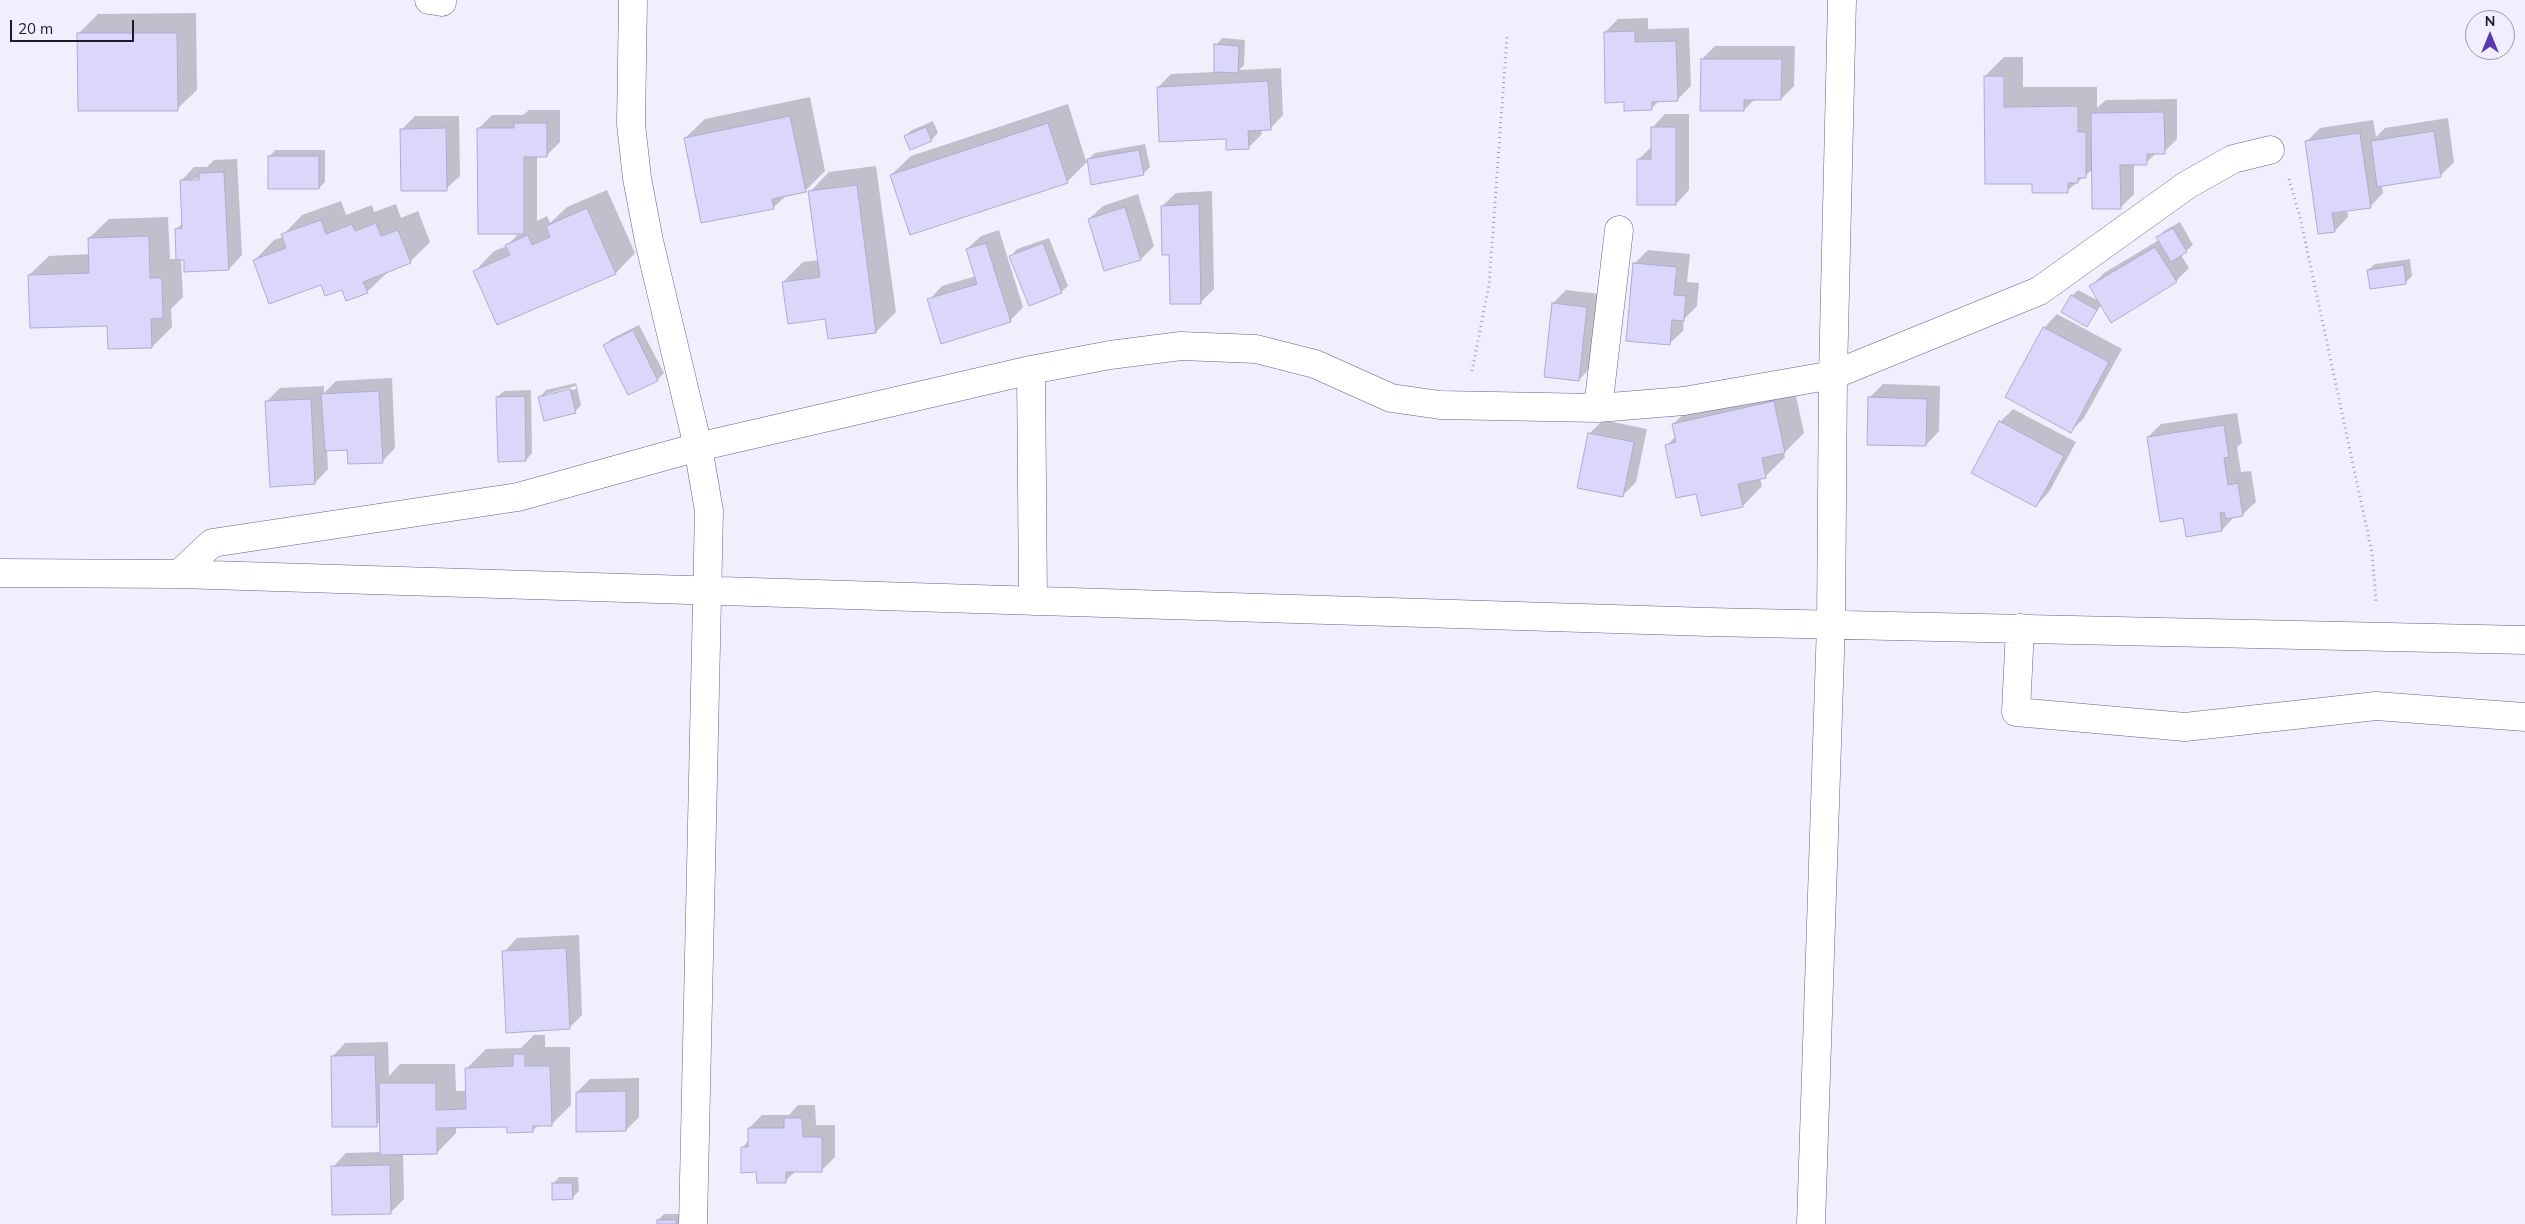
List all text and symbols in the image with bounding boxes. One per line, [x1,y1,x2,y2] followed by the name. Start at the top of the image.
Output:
[12,10,136,42] scale bar
[2465,10,2515,60] north arrow
[2485,12,2495,30] text: N
[18,19,53,38] text: 20 m

